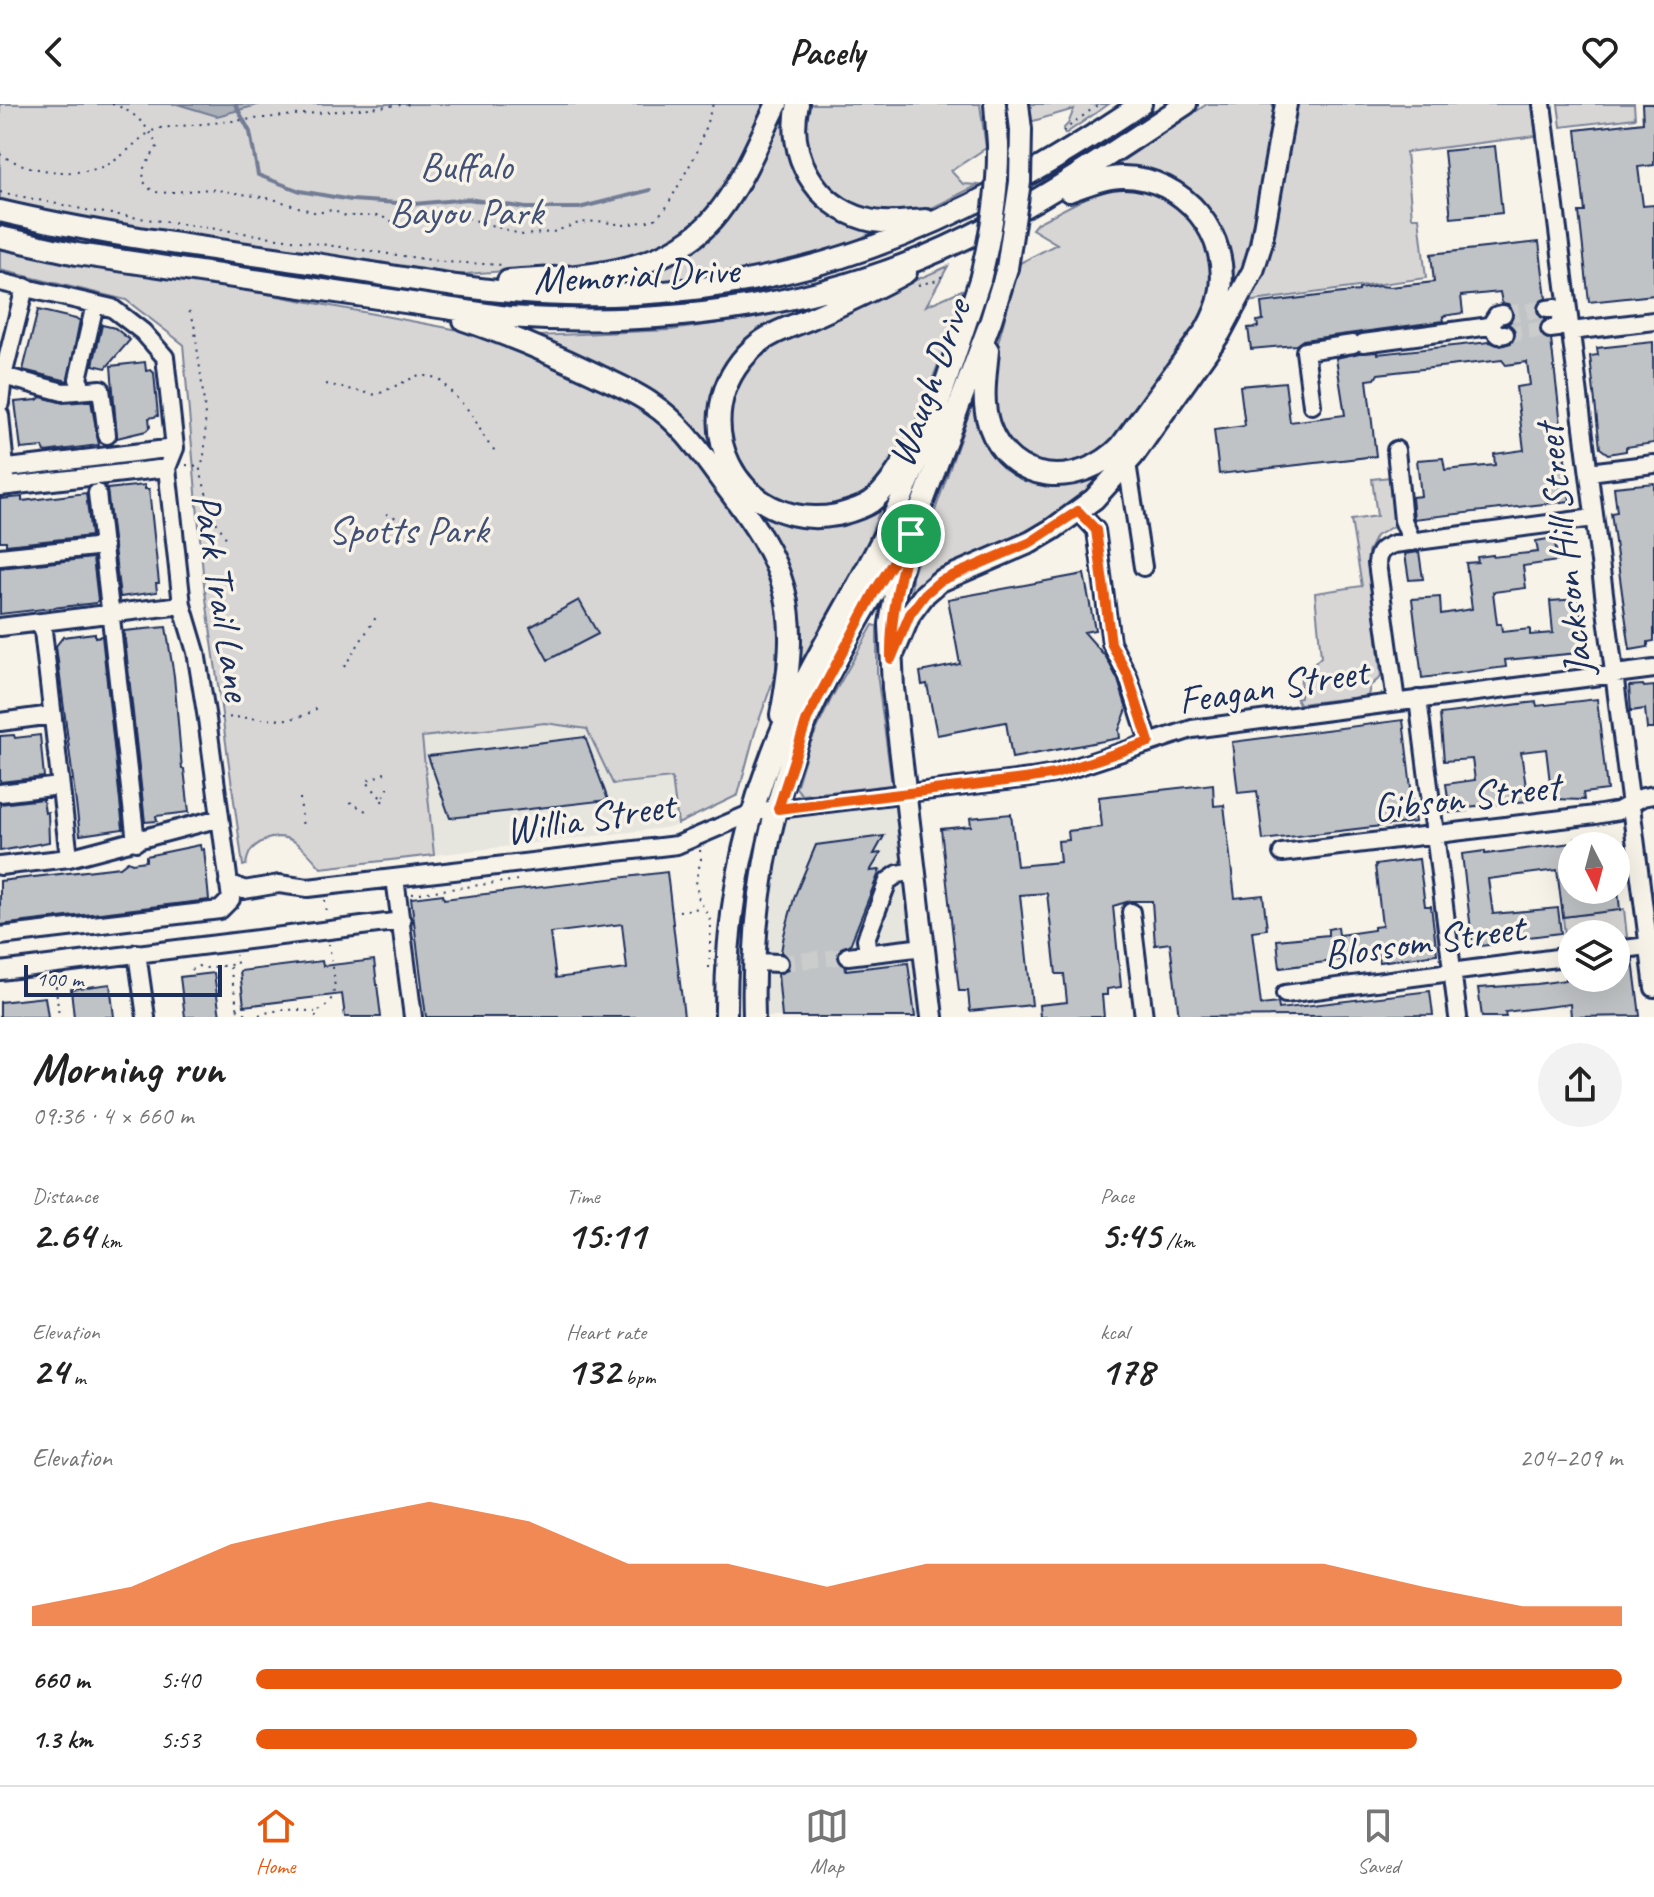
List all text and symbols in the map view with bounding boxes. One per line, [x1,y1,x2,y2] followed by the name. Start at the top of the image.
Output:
[789,29,865,75] text: Pacely
[32,30,76,74] icon: back
[1578,30,1622,74] icon: heart
[389,141,545,237] park label: Buffalo Bayou Park
[532,244,743,305] street label: Memorial Drive
[876,290,983,473] street label: Waugh Drive
[1523,416,1604,681] street label: Jackson Hill Street
[181,490,263,707] street label: Park Trail Lane
[877,500,945,568] pin
[328,505,490,555] park label: Spotts Park
[889,512,933,556] icon: arrive
[1175,646,1375,726] street label: Feagan Street
[1370,760,1568,833] street label: Gibson Street
[502,779,682,856] street label: Willia Street
[1558,832,1630,904] north arrow
[1558,832,1630,992] map controls
[1321,902,1531,980] street label: Blossom Street
[1558,920,1630,992] button: layers
[24,961,222,997] scale bar
[36,965,83,993] text: 100 m
[32,1041,224,1096] text: Morning run
[1538,1043,1622,1127] button: share
[32,1099,193,1132] text: 09:36 · 4 × 660 m
[32,1182,98,1210] text: Distance
[566,1182,600,1210] text: Time
[1100,1182,1134,1210] text: Pace
[32,1210,95,1260] text: 2.64
[566,1210,645,1260] text: 15:11
[1100,1210,1161,1260] text: 5:45
[95,1227,122,1255] text: km
[1161,1227,1195,1255] text: /km
[32,1318,100,1346] text: Elevation
[566,1318,646,1346] text: Heart rate
[1100,1318,1129,1346] text: kcal
[32,1346,68,1396] text: 24
[566,1346,620,1396] text: 132
[1100,1346,1154,1396] text: 178
[68,1363,86,1391] text: m
[620,1363,656,1391] text: bpm
[32,1441,112,1474] text: Elevation
[1519,1441,1622,1474] text: 204–209 m
[32,1663,89,1696] text: 660 m
[160,1663,200,1696] text: 5:40
[32,1723,92,1756] text: 1.3 km
[160,1723,200,1756] text: 5:53
[254,1804,298,1880] tab: Home
[805,1804,849,1880] tab: Map
[1356,1804,1400,1880] tab: Saved

